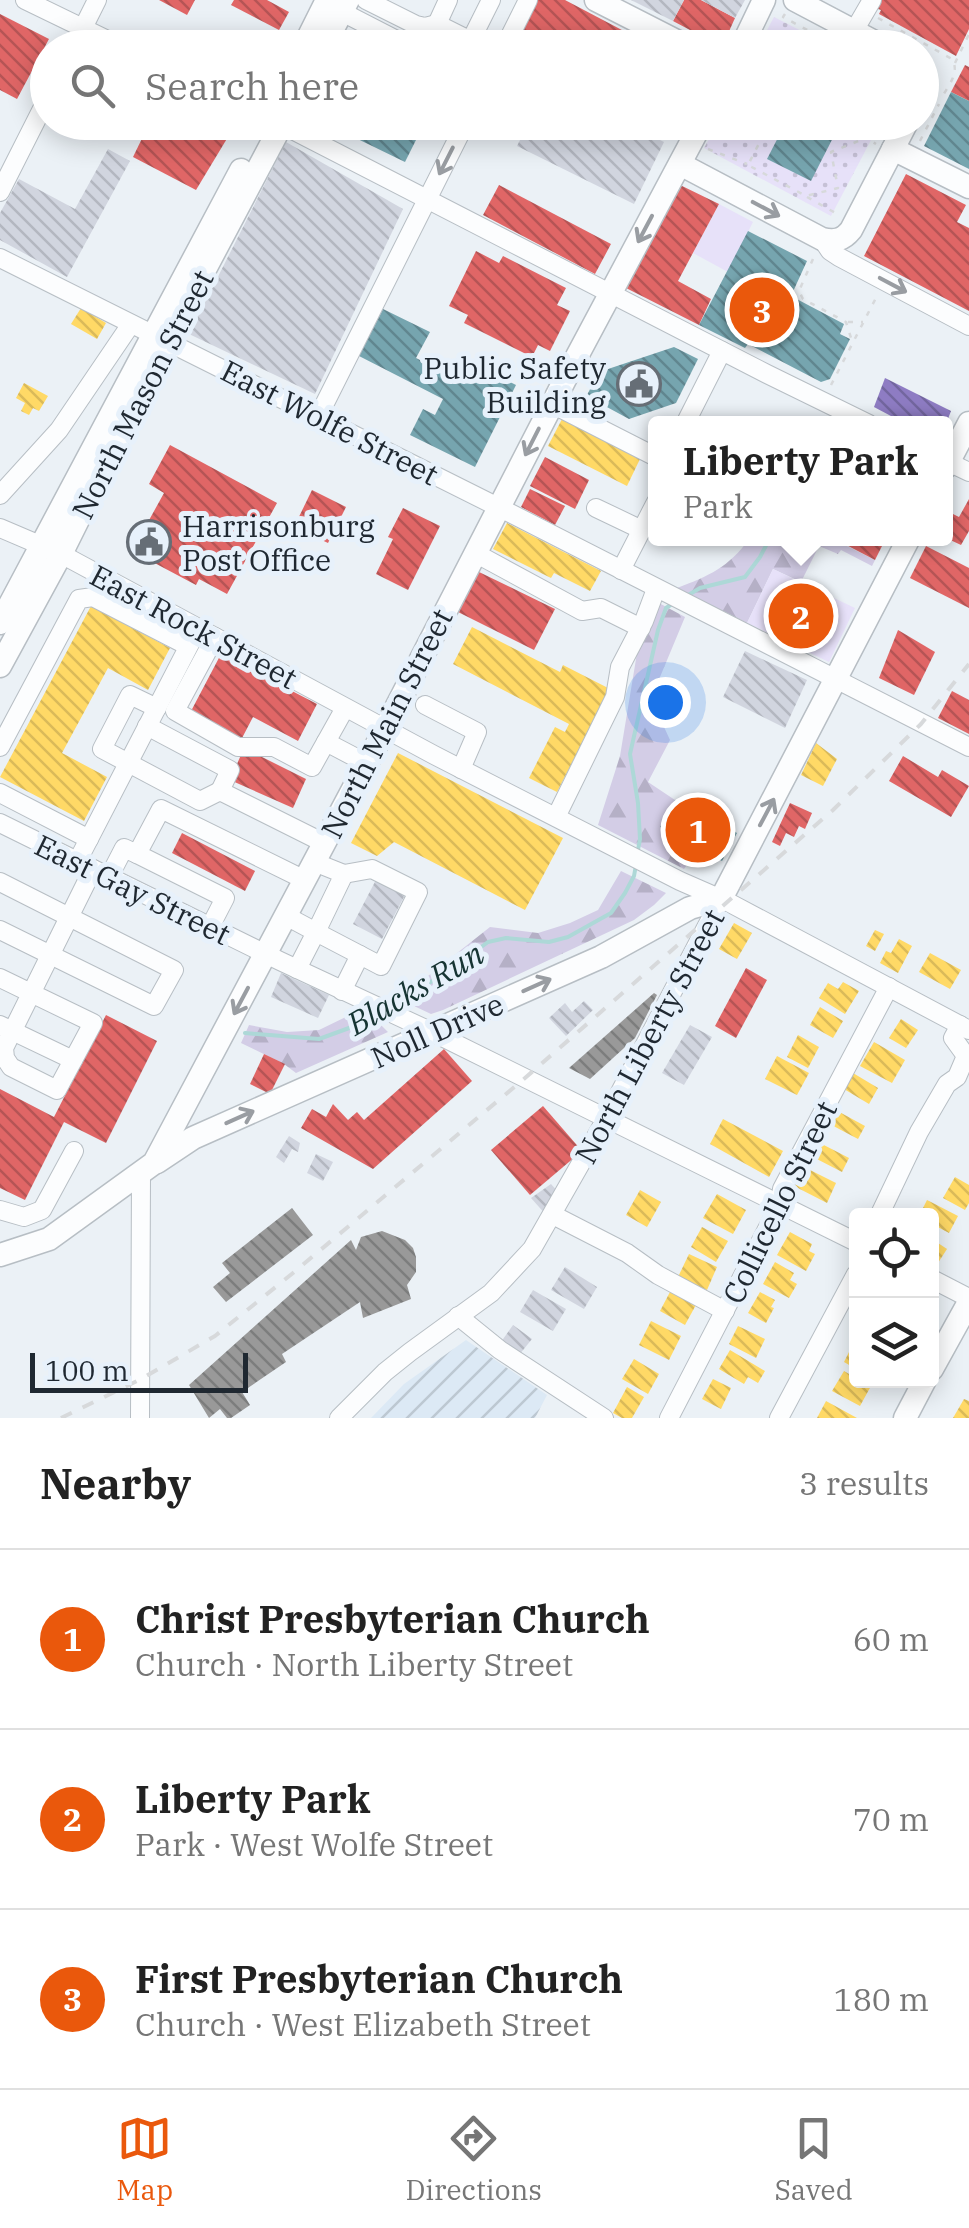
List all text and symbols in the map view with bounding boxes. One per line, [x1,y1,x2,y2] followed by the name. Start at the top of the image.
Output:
[30,30,939,140] search box
[65,58,120,113] icon: search
[145,61,359,110] text: Search here
[436,146,455,175] one-way arrow
[750,200,780,219] one-way arrow
[634,213,654,243] one-way arrow
[62,263,222,525] street label: North Mason Street
[730,272,794,348] pin: 3
[878,276,908,295] one-way arrow
[423,348,606,421] place label: Public Safety Building
[215,350,445,494] street label: East Wolfe Street
[616,361,662,407] public building icon: Public Safety Building
[648,416,953,546] popup
[522,427,541,457] one-way arrow
[683,436,918,485] text: Liberty Park
[683,485,753,527] text: Park
[182,506,375,579] place label: Harrisonburg Post Office
[126,519,172,565] public building icon: Harrisonburg Post Office
[84,555,304,697] street label: East Rock Street
[768,578,834,654] pin: 2
[311,602,461,844] street label: North Main Street
[640,677,691,728] your location
[666,792,730,868] pin: 1
[757,798,777,828] one-way arrow
[29,825,237,953] street label: East Gay Street
[565,902,733,1170] street label: North Liberty Street
[338,932,491,1045] water label: Blacks Run
[521,975,552,993] one-way arrow
[365,984,509,1076] street label: Noll Drive
[230,985,250,1015] one-way arrow
[713,1094,845,1310] street label: Collicello Street
[224,1107,255,1125] one-way arrow
[849,1208,939,1388] map controls
[849,1208,939,1298] button: locate
[849,1298,939,1388] button: layers
[30,1348,248,1392] scale bar
[45,1352,129,1389] text: 100 m
[40,1456,191,1511] text: Nearby
[799,1462,929,1504] text: 3 results
[135,1594,650,1643] text: Christ Presbyterian Church
[63,1618,82,1660] text: 1
[853,1618,929,1660] text: 60 m
[135,1643,573,1685] text: Church · North Liberty Street
[135,1774,370,1823] text: Liberty Park
[63,1798,82,1840] text: 2
[853,1798,929,1840] text: 70 m
[135,1823,493,1865] text: Park · West Wolfe Street
[135,1954,623,2003] text: First Presbyterian Church
[63,1978,82,2020] text: 3
[833,1978,929,2020] text: 180 m
[135,2003,591,2045] text: Church · West Elizabeth Street
[116,2111,173,2208] tab: Map
[405,2111,542,2208] tab: Directions
[774,2111,853,2208] tab: Saved

